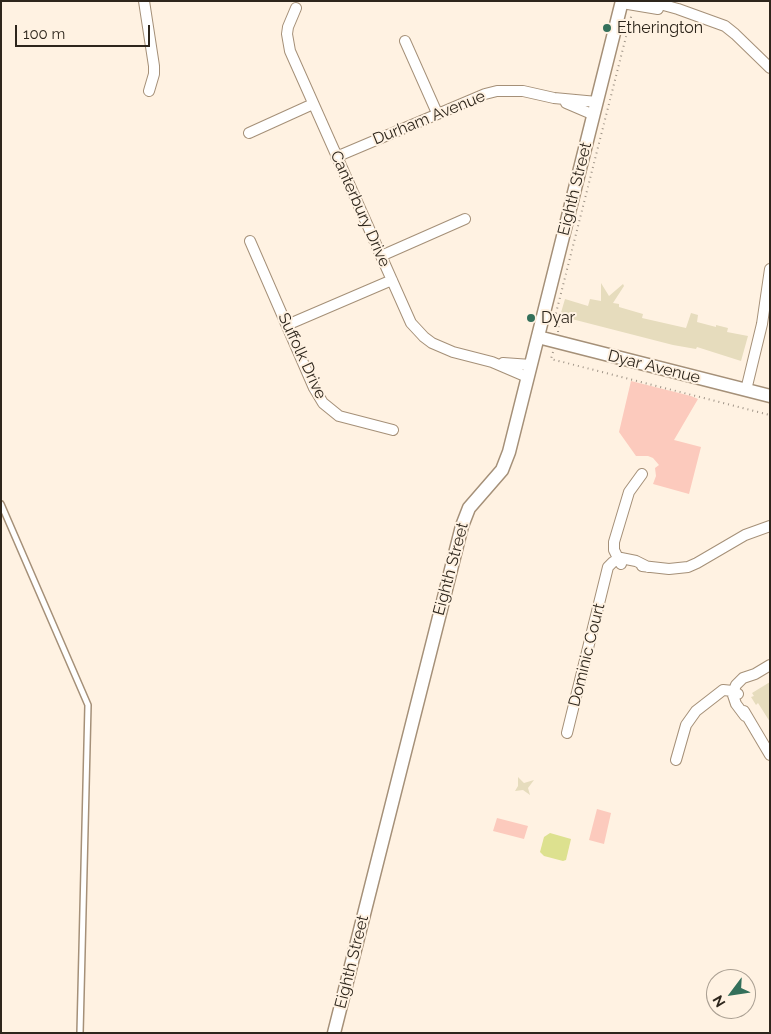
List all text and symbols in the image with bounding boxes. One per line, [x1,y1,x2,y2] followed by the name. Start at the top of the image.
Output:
[18,15,152,47] scale bar
[617,18,703,38] place label: Etherington
[601,22,613,34] marker: Etherington
[23,25,65,43] text: 100 m
[370,87,488,149] street label: Durham Avenue
[554,140,596,238] street label: Eighth Street
[326,148,394,270] street label: Canterbury Drive
[541,308,575,328] place label: Dyar
[274,310,330,402] street label: Suffolk Drive
[525,312,537,324] marker: Dyar
[606,346,702,388] street label: Dyar Avenue
[429,520,473,618] street label: Eighth Street
[565,601,609,709] street label: Dominic Court
[331,913,373,1011] street label: Eighth Street
[706,969,756,1019] north arrow
[709,993,729,1010] text: N

